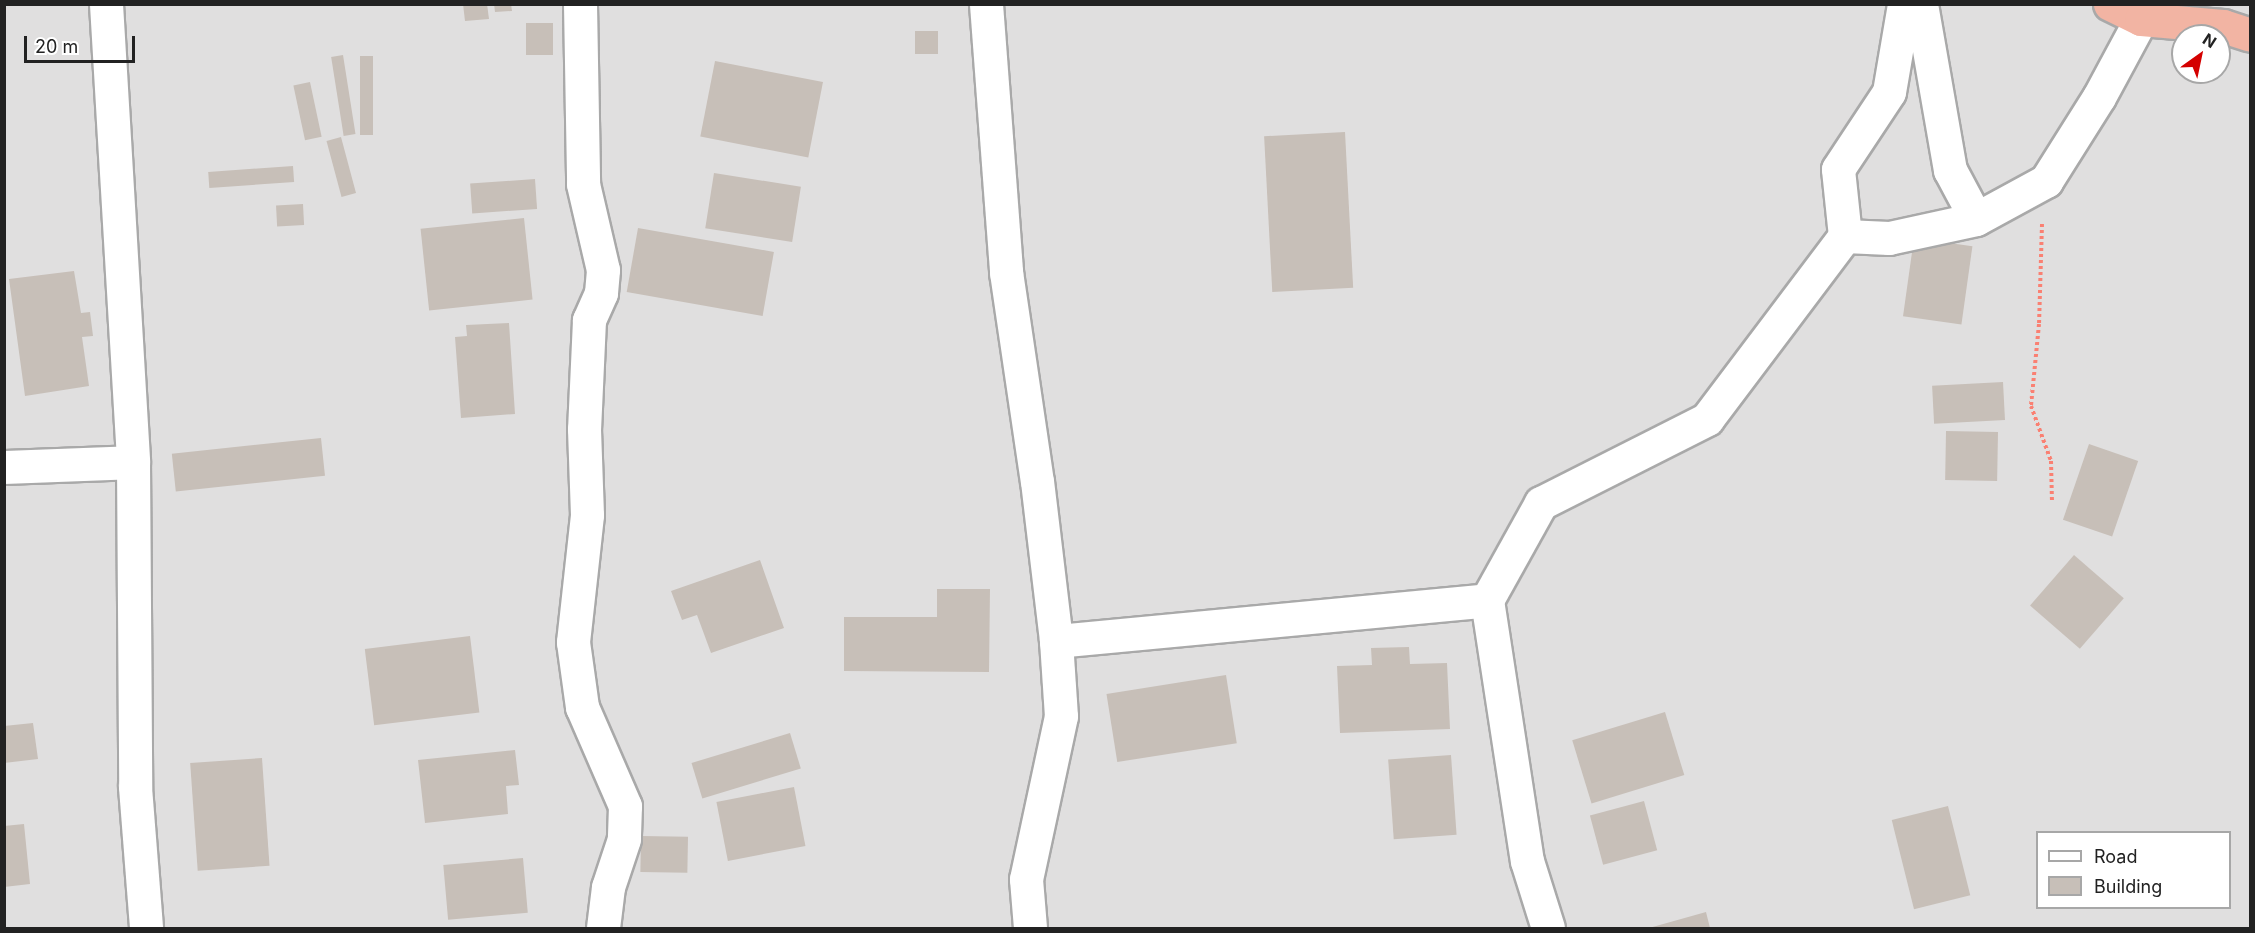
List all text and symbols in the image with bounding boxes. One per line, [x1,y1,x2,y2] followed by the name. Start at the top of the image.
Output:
[27,24,138,62] scale bar
[2171,24,2231,84] north arrow
[2199,29,2220,52] text: N
[35,36,78,57] text: 20 m
[2036,831,2231,909] legend
[2094,846,2137,867] text: Road
[2094,876,2162,897] text: Building

